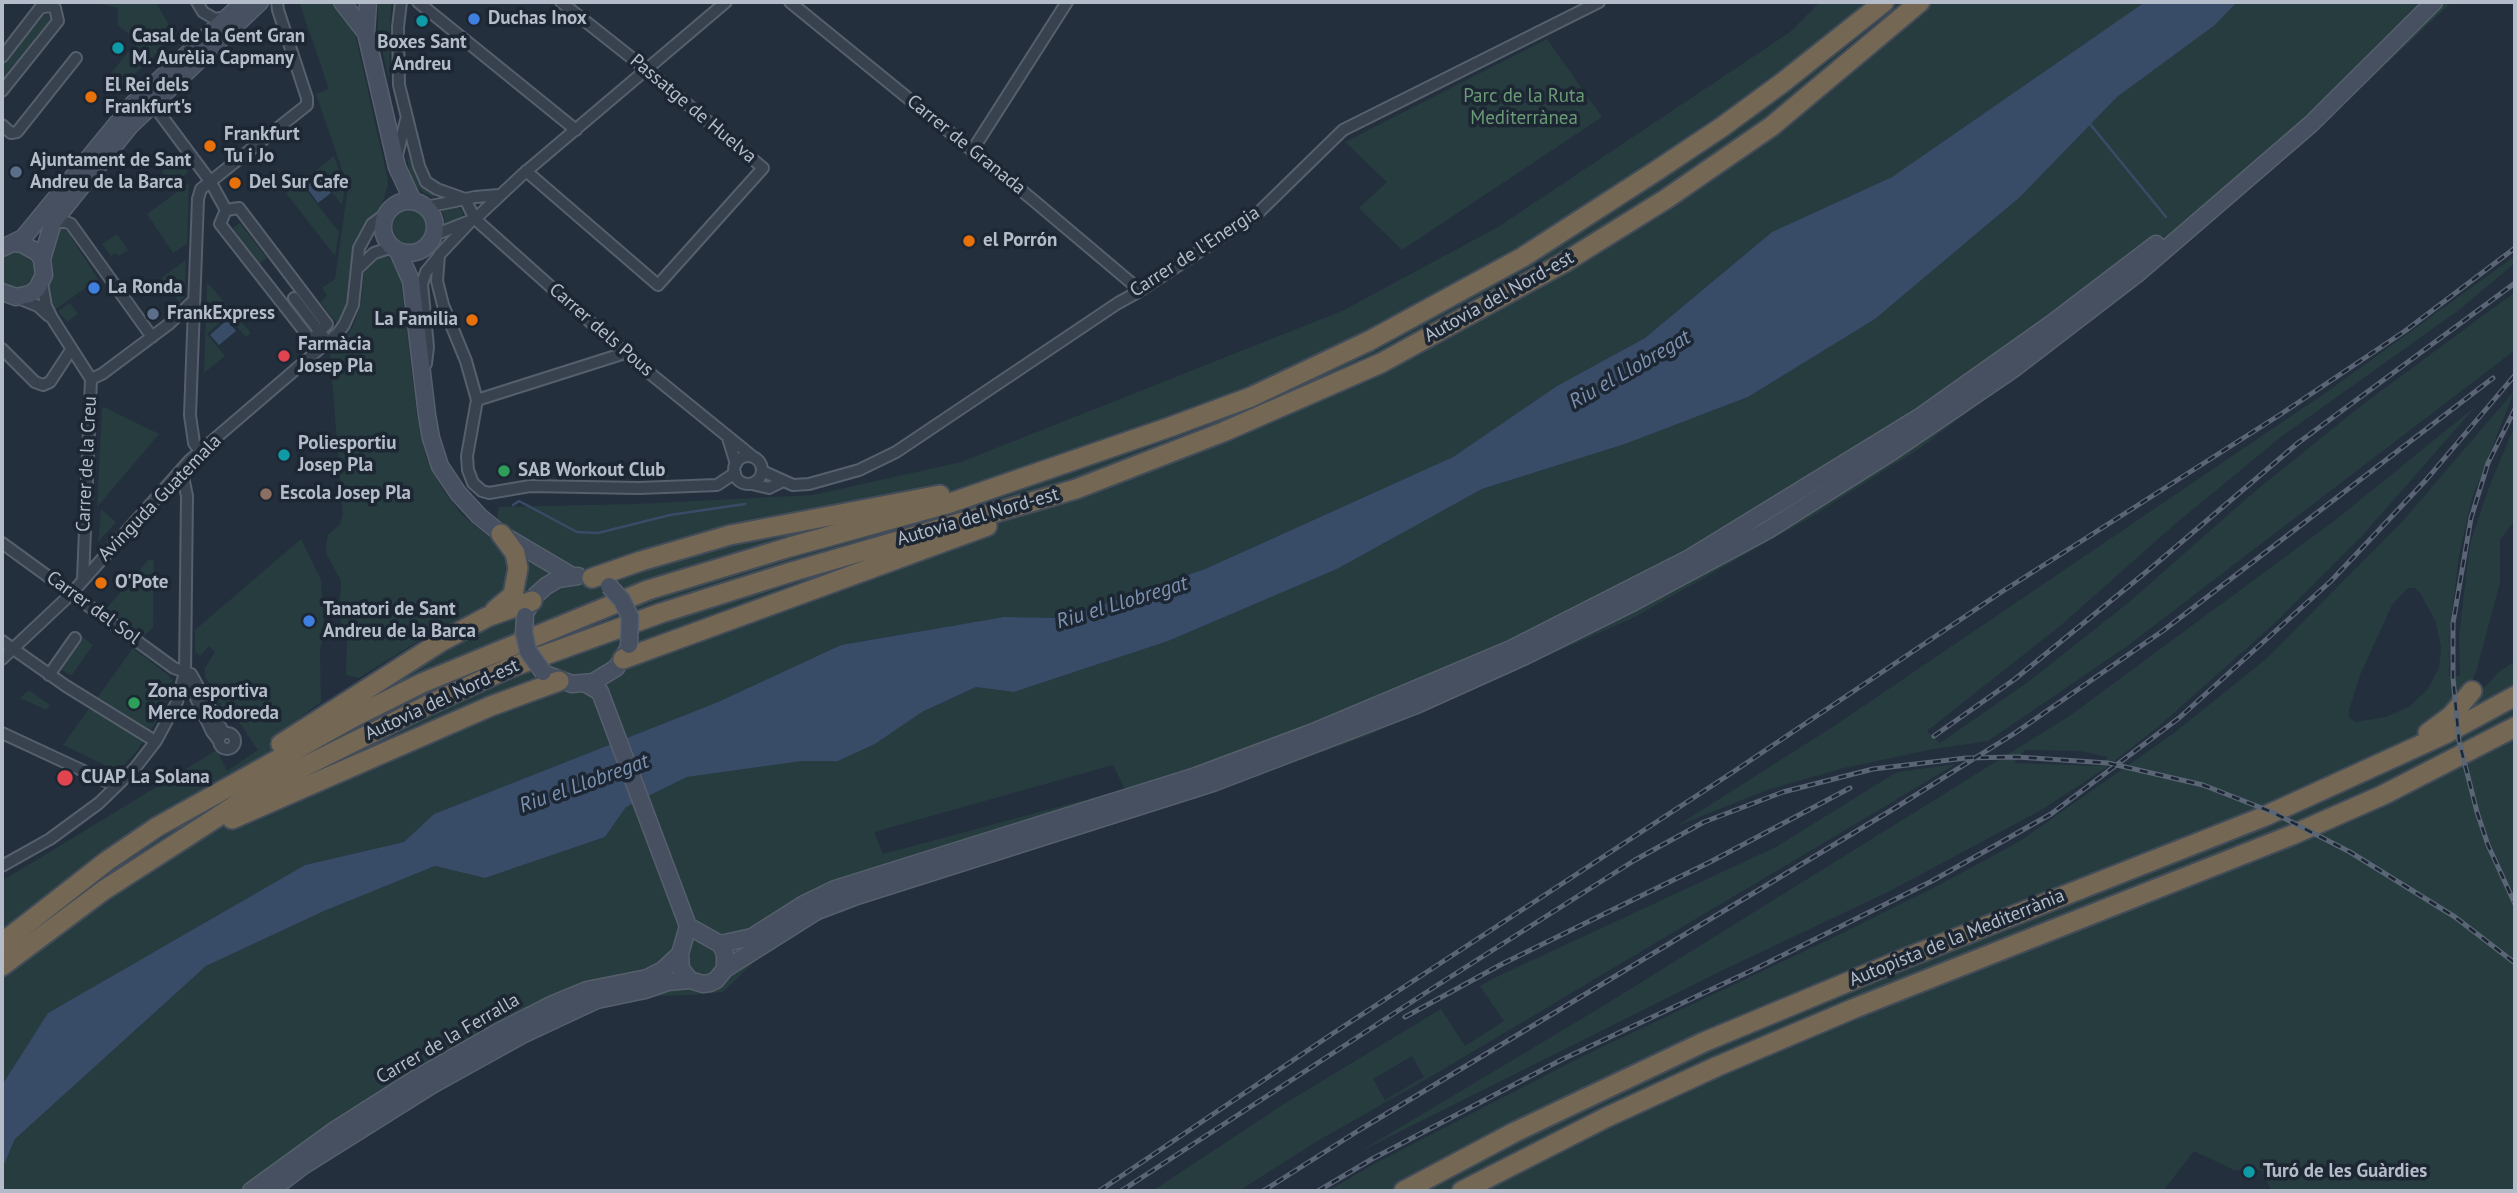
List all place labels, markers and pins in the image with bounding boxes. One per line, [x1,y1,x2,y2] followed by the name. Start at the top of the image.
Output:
[488,8,587,30] place label: Duchas Inox
[466,11,482,27] marker: Duchas Inox
[414,13,430,29] marker: Boxes Sant Andreu
[132,26,305,70] place label: Casal de la Gent Gran M. Aurèlia Capmany
[377,32,467,76] place label: Boxes Sant Andreu
[110,40,126,56] marker: Casal de la Gent Gran M. Aurèlia Capmany
[105,75,192,119] place label: El Rei dels Frankfurt's
[83,89,99,105] marker: El Rei dels Frankfurt's
[224,124,300,168] place label: Frankfurt Tu i Jo
[202,138,218,154] marker: Frankfurt Tu i Jo
[30,150,191,194] place label: Ajuntament de Sant Andreu de la Barca
[8,164,24,180] marker: Ajuntament de Sant Andreu de la Barca
[249,172,349,194] place label: Del Sur Cafe
[227,175,243,191] marker: Del Sur Cafe
[983,230,1057,252] place label: el Porrón
[961,233,977,249] marker: el Porrón
[108,277,183,299] place label: La Ronda
[86,280,102,296] marker: La Ronda
[167,303,275,325] place label: FrankExpress
[145,306,161,322] marker: FrankExpress
[374,309,458,331] place label: La Familia
[464,312,480,328] marker: La Familia
[298,334,373,378] place label: Farmàcia Josep Pla
[276,348,292,364] marker: Farmàcia Josep Pla
[298,433,396,477] place label: Poliesportiu Josep Pla
[276,447,292,463] marker: Poliesportiu Josep Pla
[518,460,665,482] place label: SAB Workout Club
[496,463,512,479] marker: SAB Workout Club
[280,483,411,505] place label: Escola Josep Pla
[258,486,274,502] marker: Escola Josep Pla
[115,572,168,594] place label: O'Pote
[93,575,109,591] marker: O'Pote
[323,599,476,643] place label: Tanatori de Sant Andreu de la Barca
[301,613,317,629] marker: Tanatori de Sant Andreu de la Barca
[148,681,279,725] place label: Zona esportiva Merce Rodoreda
[126,695,142,711] marker: Zona esportiva Merce Rodoreda
[81,767,210,789] place label: CUAP La Solana
[55,768,75,788] marker: CUAP La Solana
[2263,1161,2427,1183] place label: Turó de les Guàrdies
[2241,1164,2257,1180] marker: Turó de les Guàrdies

